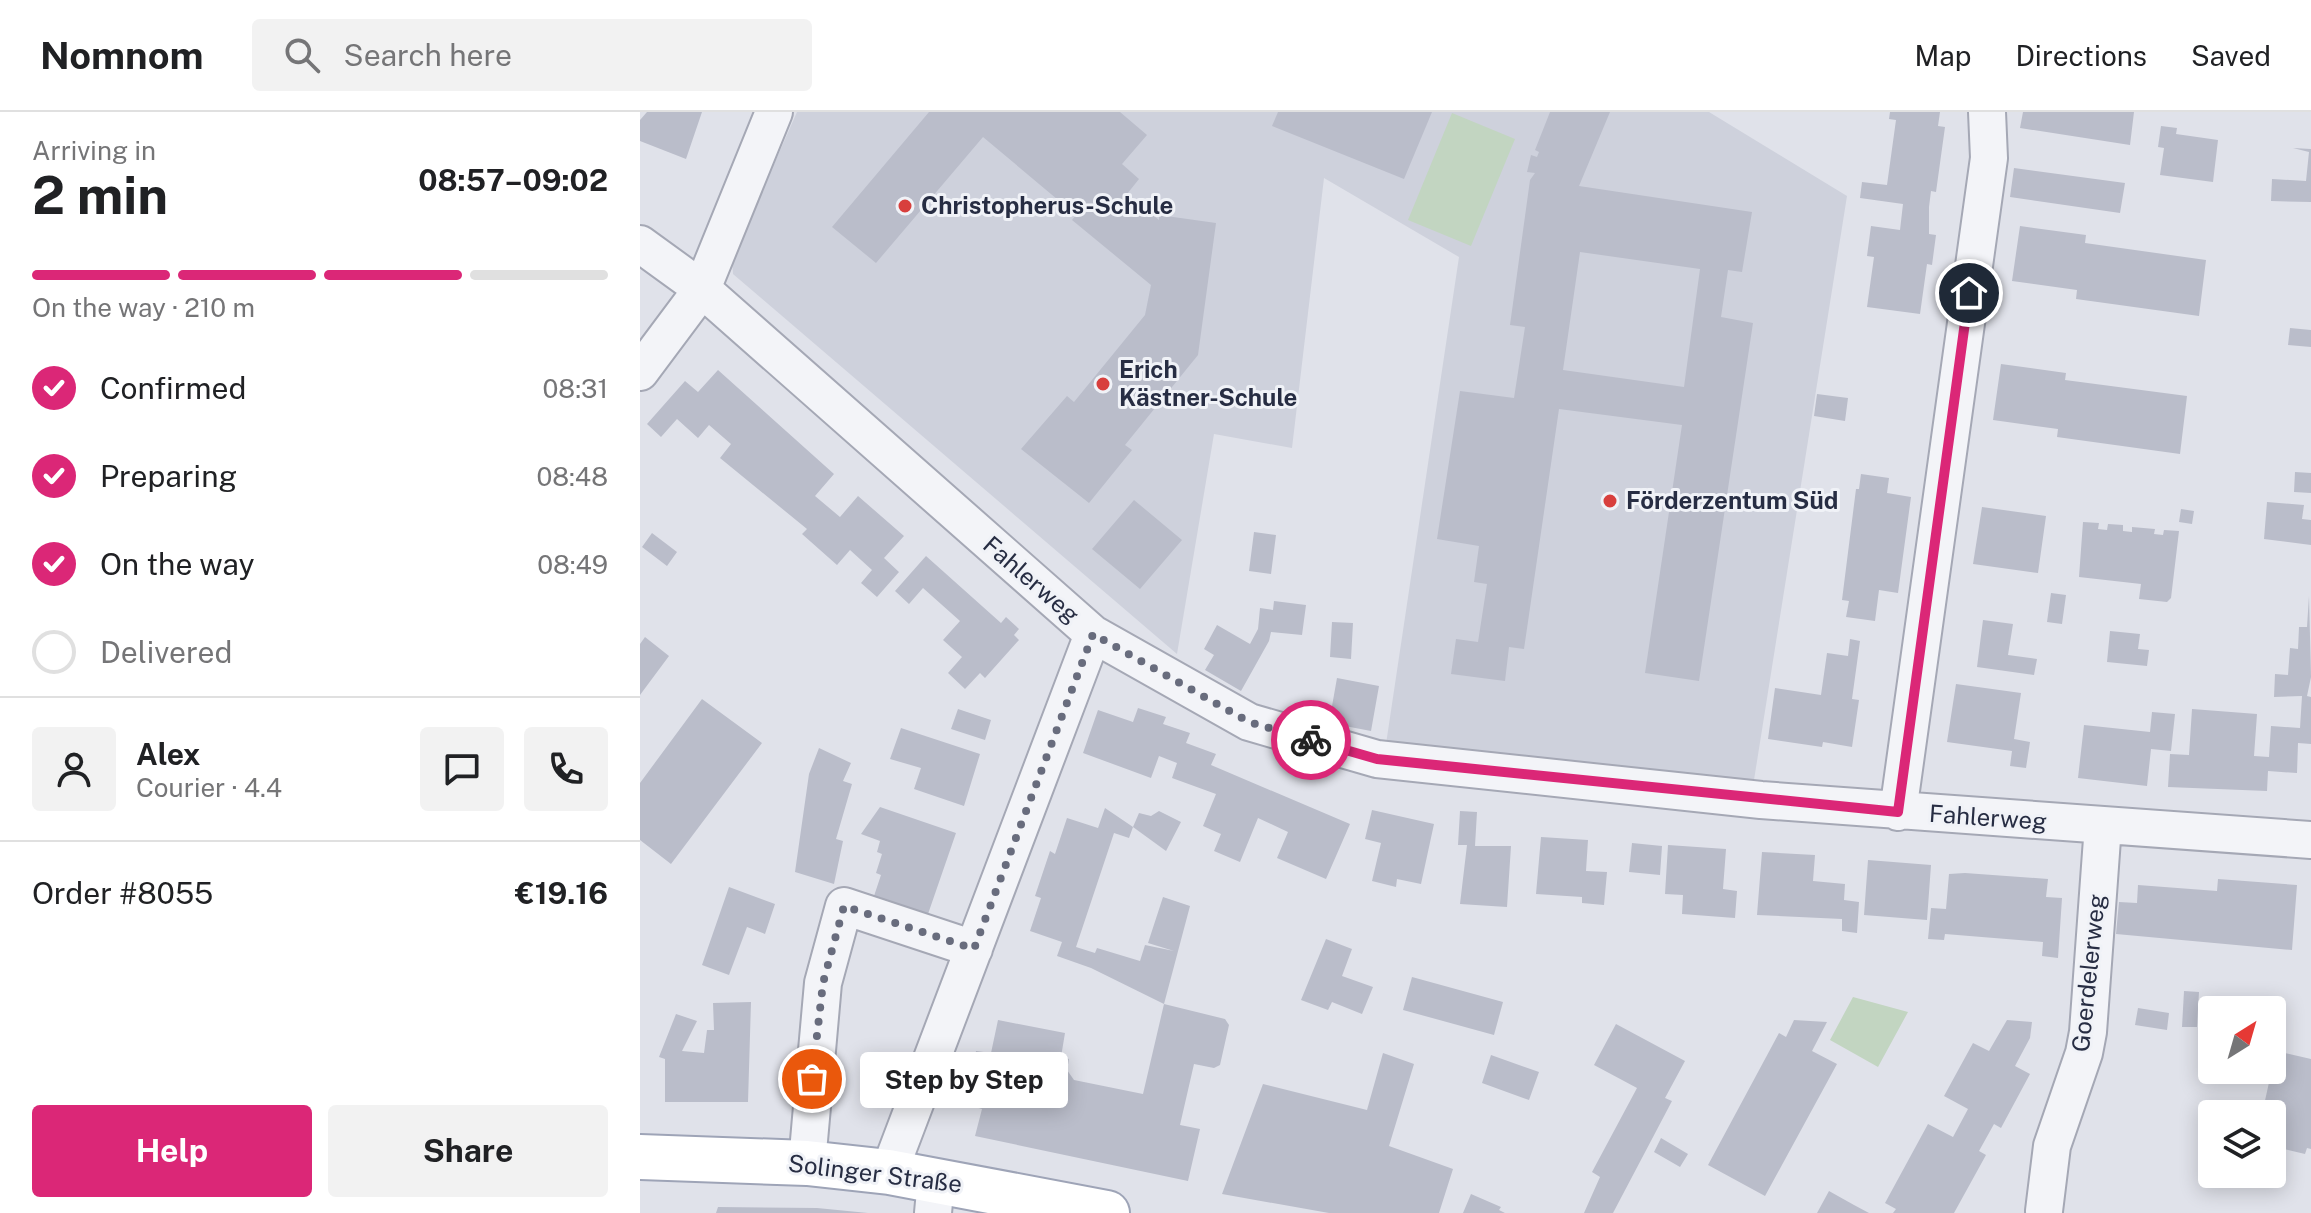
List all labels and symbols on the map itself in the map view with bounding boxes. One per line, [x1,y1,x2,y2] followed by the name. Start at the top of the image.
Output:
[921,191,1173,219] place label: Christopherus-Schule
[896,197,914,215] marker: Christopherus-Schule
[1935,259,2003,327] pin
[1119,355,1297,411] place label: Erich Kästner-Schule
[1094,375,1112,393] marker: Erich Kästner-Schule
[1626,486,1838,514] place label: Förderzentum Süd
[1601,492,1619,510] marker: Förderzentum Süd
[978,530,1085,629] street label: Fahlerweg
[1271,700,1351,780] courier
[1928,799,2048,835] street label: Fahlerweg
[2066,892,2110,1053] street label: Goerdelerweg
[2198,996,2286,1084] north arrow
[778,1045,846,1113] pin
[860,1051,1068,1107] callout: Step by Step
[787,1148,964,1198] street label: Solinger Straße

